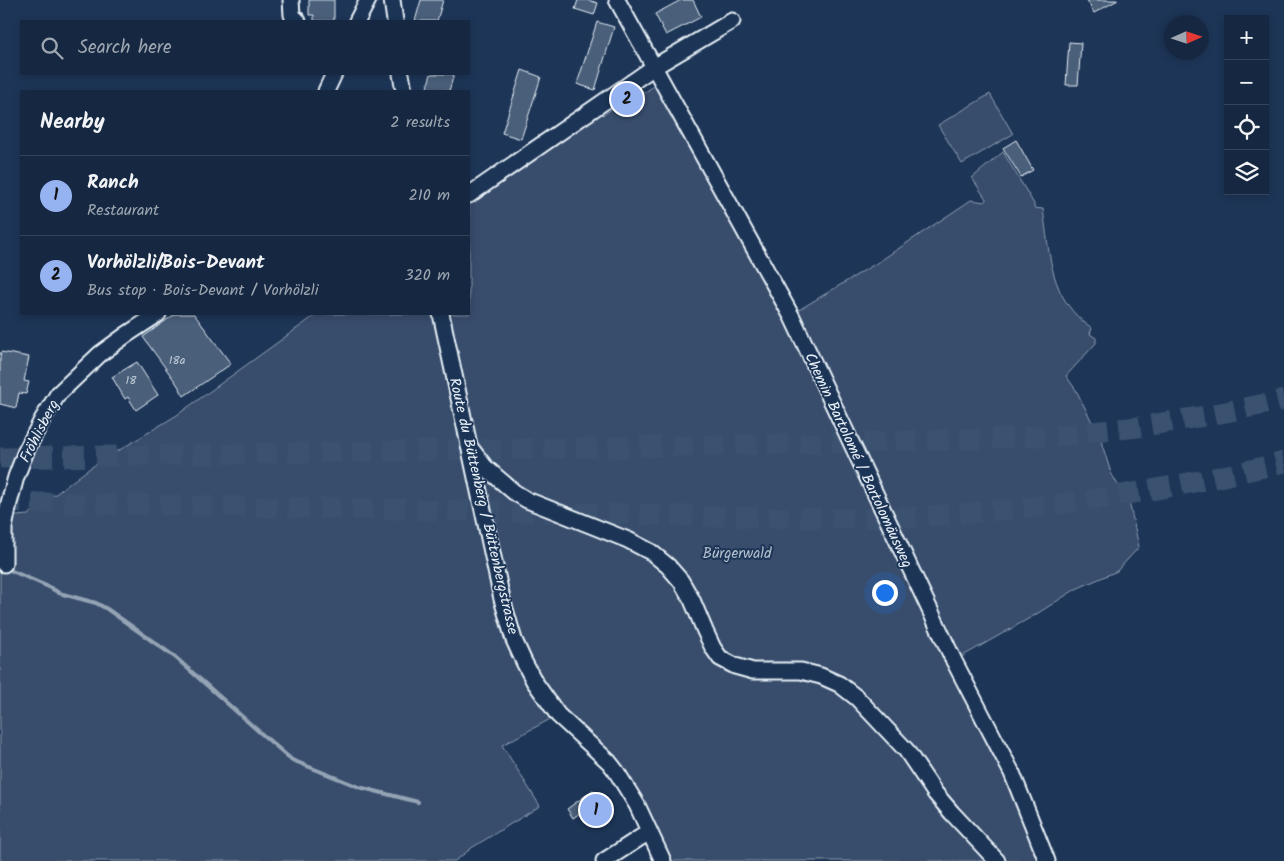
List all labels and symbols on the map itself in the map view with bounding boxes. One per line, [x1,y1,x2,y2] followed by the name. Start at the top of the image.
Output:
[1164,15,1209,60] north arrow
[611,80,643,118] pin: 2
[798,349,919,572] street label: Chemin Bartolomé / Bartolomäusweg
[169,351,186,370] house number: 18a
[126,371,137,390] house number: 18
[442,376,524,637] street label: Route du Büttenberg / Büttenbergstrasse
[14,396,66,467] street label: Fröhlisberg
[703,542,772,566] park label: Bürgerwald
[872,580,898,606] your location
[580,791,612,829] pin: 1

